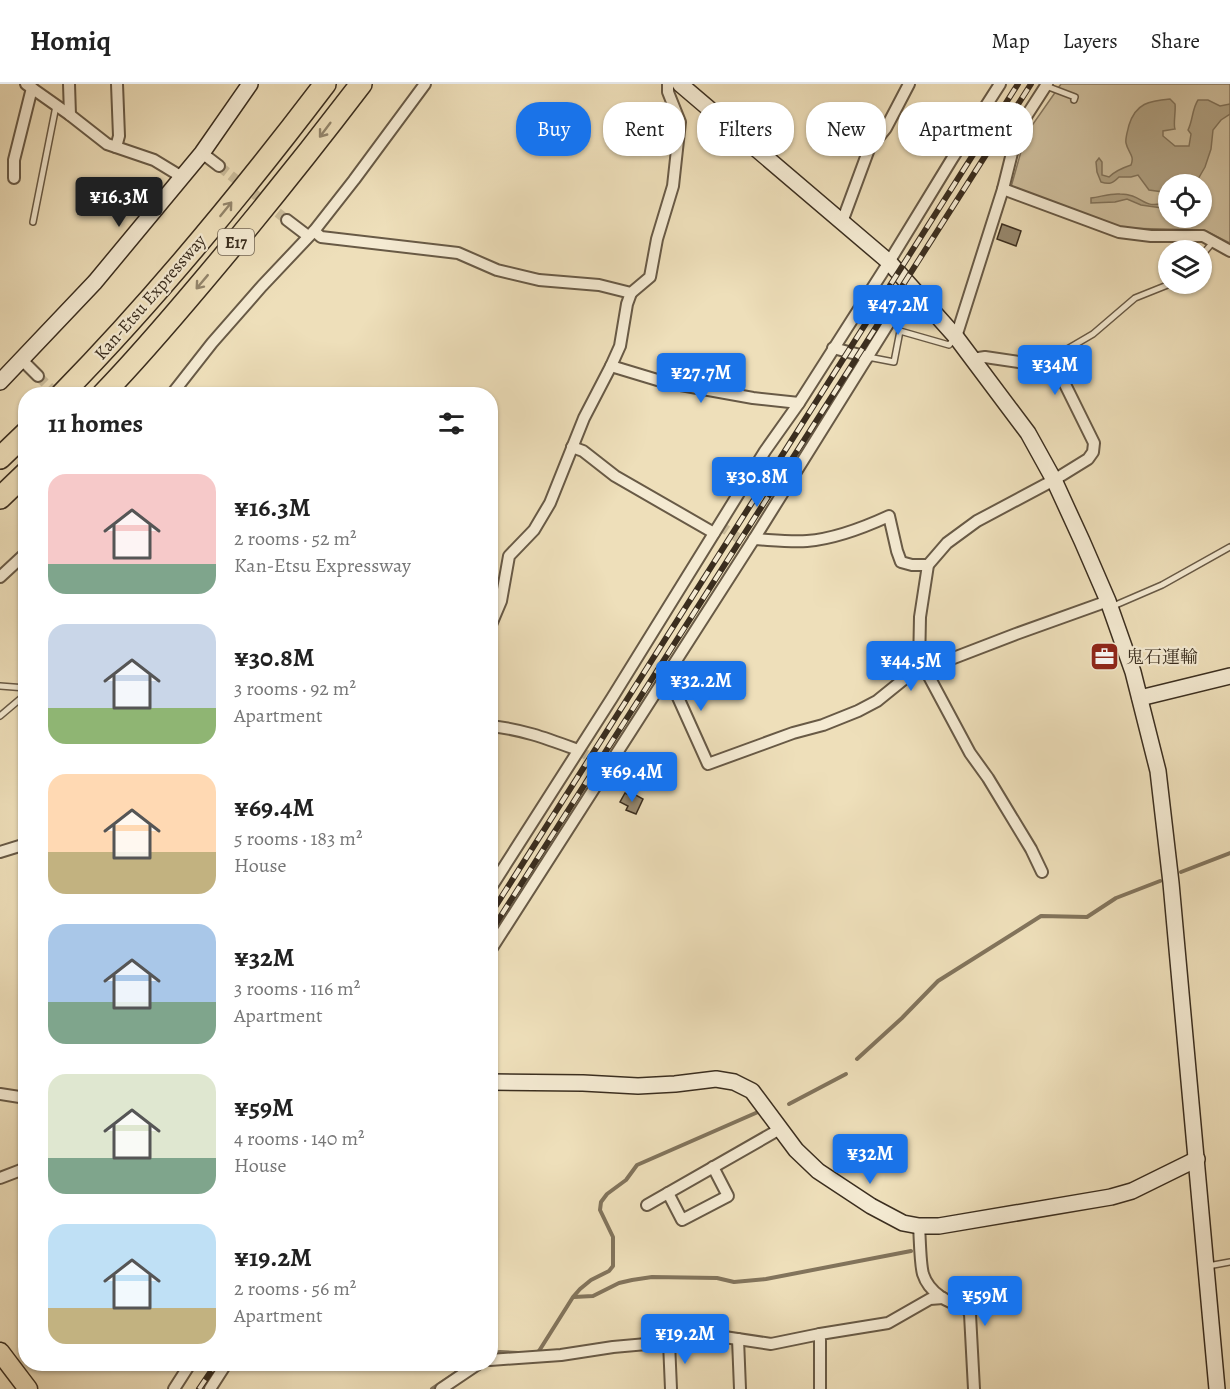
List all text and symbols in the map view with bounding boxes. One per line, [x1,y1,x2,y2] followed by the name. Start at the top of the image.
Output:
[30,22,111,60] text: Homiq
[991,27,1030,55] text: Map
[1063,27,1118,55] text: Layers
[1151,27,1200,55] text: Share
[516,102,591,156] chip: Buy
[603,102,685,156] chip: Rent
[697,102,794,156] chip: Filters
[806,102,886,156] chip: New
[898,102,1033,156] chip: Apartment
[319,122,332,138] one-way arrow
[1158,174,1212,294] map controls
[1158,174,1212,228] button: locate
[70,177,168,228] pin: ¥16.3M
[90,183,148,210] text: ¥16.3M
[219,202,233,217] one-way arrow
[89,228,212,365] street label: Kan-Etsu Expressway
[218,229,254,255] road number: E17
[1158,240,1212,294] button: layers
[196,274,209,290] one-way arrow
[849,285,947,336] pin: ¥47.2M
[867,291,929,318] text: ¥47.2M
[1019,345,1091,396] pin: ¥34M
[1032,351,1078,378] text: ¥34M
[652,353,750,404] pin: ¥27.7M
[671,359,731,386] text: ¥27.7M
[48,406,143,441] text: 11 homes
[435,407,468,440] icon: filters
[708,457,806,508] pin: ¥30.8M
[726,463,788,490] text: ¥30.8M
[234,490,311,525] text: ¥16.3M
[96,498,168,570] icon: home
[234,525,357,552] text: 2 rooms · 52 m²
[234,552,411,579] text: Kan-Etsu Expressway
[234,640,315,675] text: ¥30.8M
[862,641,960,692] pin: ¥44.5M
[1089,641,1121,673] office icon: 鬼石運輸
[1126,645,1198,669] place label: 鬼石運輸
[880,647,942,674] text: ¥44.5M
[96,648,168,720] icon: home
[652,661,750,712] pin: ¥32.2M
[670,667,732,694] text: ¥32.2M
[234,675,356,702] text: 3 rooms · 92 m²
[234,702,323,729] text: Apartment
[583,752,681,803] pin: ¥69.4M
[601,758,663,785] text: ¥69.4M
[234,790,314,825] text: ¥69.4M
[96,798,168,870] icon: home
[234,825,363,852] text: 5 rooms · 183 m²
[234,852,286,879] text: House
[234,940,295,975] text: ¥32M
[96,948,168,1020] icon: home
[234,975,360,1002] text: 3 rooms · 116 m²
[234,1002,323,1029] text: Apartment
[234,1090,294,1125] text: ¥59M
[96,1098,168,1170] icon: home
[234,1125,365,1152] text: 4 rooms · 140 m²
[834,1134,906,1185] pin: ¥32M
[847,1140,893,1167] text: ¥32M
[234,1152,286,1179] text: House
[234,1240,312,1275] text: ¥19.2M
[96,1248,168,1320] icon: home
[234,1275,356,1302] text: 2 rooms · 56 m²
[949,1276,1021,1327] pin: ¥59M
[962,1282,1008,1309] text: ¥59M
[234,1302,323,1329] text: Apartment
[636,1314,734,1365] pin: ¥19.2M
[655,1320,715,1347] text: ¥19.2M

